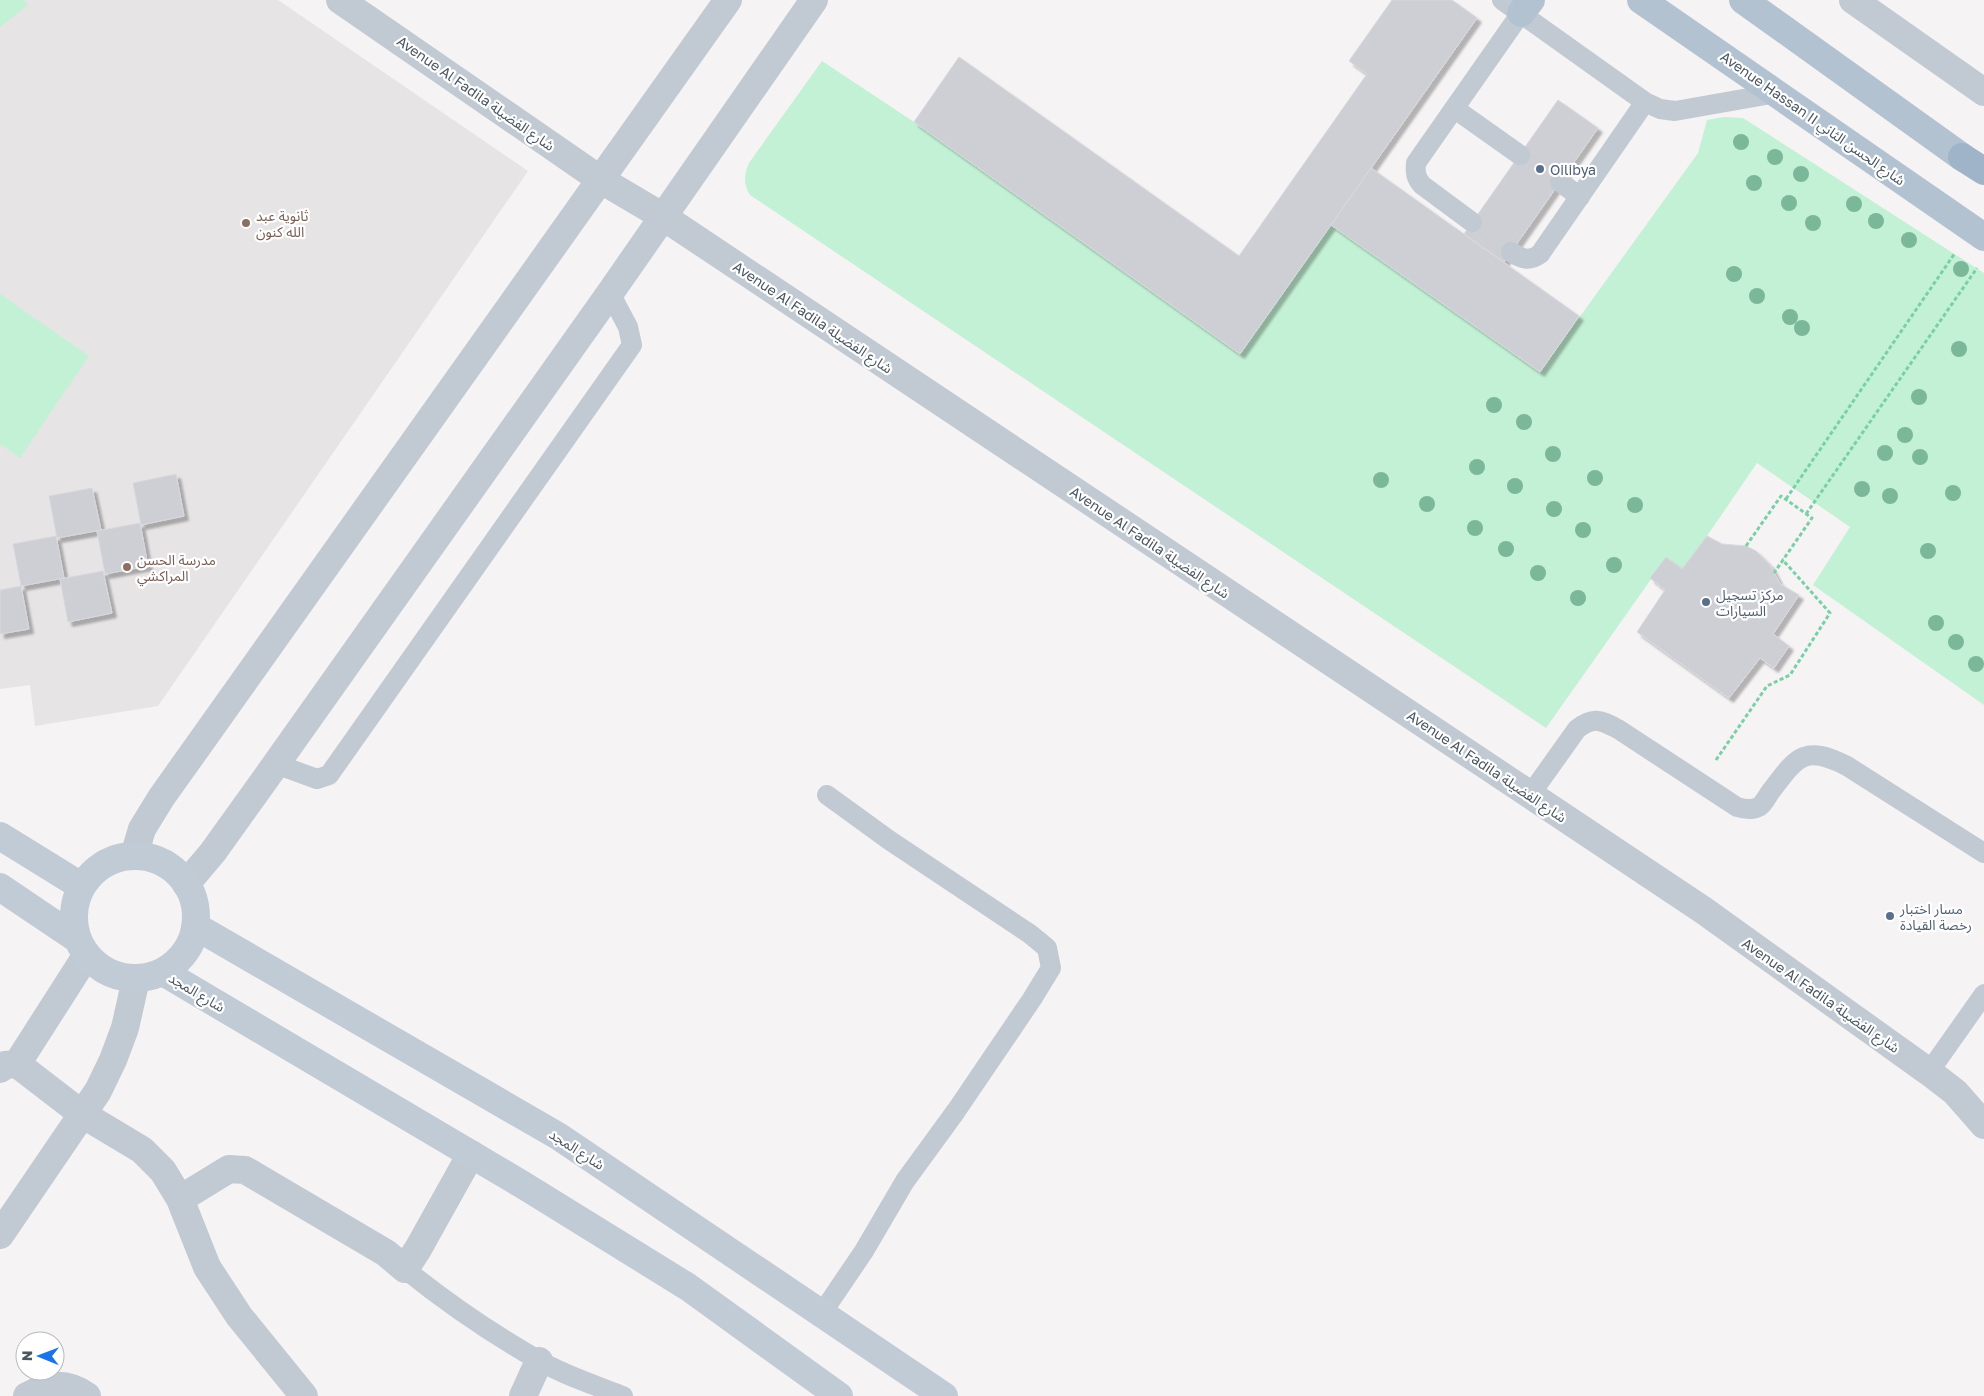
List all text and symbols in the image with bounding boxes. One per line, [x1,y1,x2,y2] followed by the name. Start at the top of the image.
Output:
[392,32,558,156] street label: Avenue Al Fadila شارع الفضيلة
[1716,48,1909,191] street label: Avenue Hassan II شارع الحسن الثاني
[1550,161,1596,178] place label: Oilibya
[1534,163,1546,175] marker: Oilibya
[256,207,308,241] place label: ثانوية عبد الله كنون
[240,217,252,229] marker: ثانوية عبد الله كنون
[728,257,896,379] street label: Avenue Al Fadila شارع الفضيلة
[1065,482,1233,604] street label: Avenue Al Fadila شارع الفضيلة
[137,551,216,587] place label: مدرسة الحسن المراكشي
[121,561,133,573] marker: مدرسة الحسن المراكشي
[1716,586,1784,620] place label: مركز تسجيل السيارات
[1700,596,1712,608] marker: مركز تسجيل السيارات
[1402,706,1570,828] street label: Avenue Al Fadila شارع الفضيلة
[1899,900,1972,934] place label: مسار اختبار رخصة القيادة
[1884,910,1896,922] marker: مسار اختبار رخصة القيادة
[1737,934,1903,1058] street label: Avenue Al Fadila شارع الفضيلة
[164,969,228,1018] street label: شارع المجد
[545,1125,608,1176] street label: شارع المجد
[15,1331,65,1381] north arrow
[18,1350,35,1361] text: N

